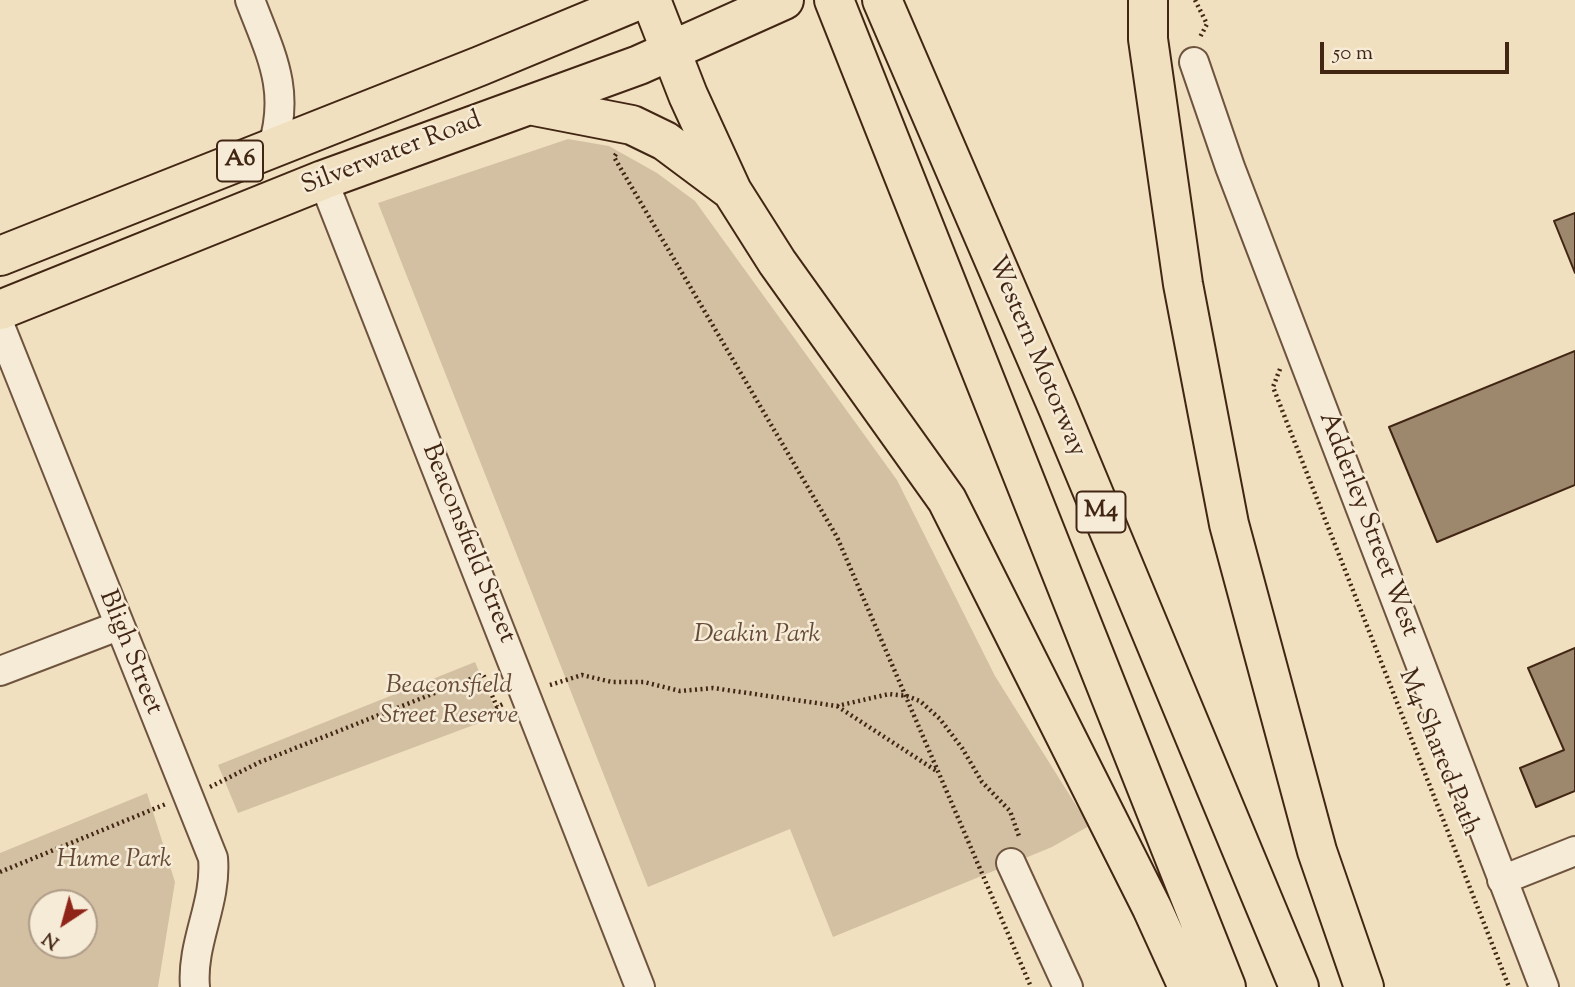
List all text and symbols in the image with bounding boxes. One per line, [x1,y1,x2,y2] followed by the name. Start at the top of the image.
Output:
[1323,28,1512,72] scale bar
[1333,39,1373,69] text: 50 m
[297,106,487,204] street label: Silverwater Road
[217,140,263,182] road number: A6
[979,252,1091,462] street label: Western Motorway
[1310,408,1424,642] street label: Adderley Street West
[413,440,521,648] street label: Beaconsfield Street
[1076,491,1126,532] road number: M4
[90,586,168,720] street label: Bligh Street
[694,621,820,653] park label: Deakin Park
[1389,665,1485,841] street label: M4 Shared Path
[380,672,518,734] park label: Beaconsfield Street Reserve
[56,846,172,878] park label: Hume Park
[28,889,98,959] north arrow
[37,924,66,955] text: N

